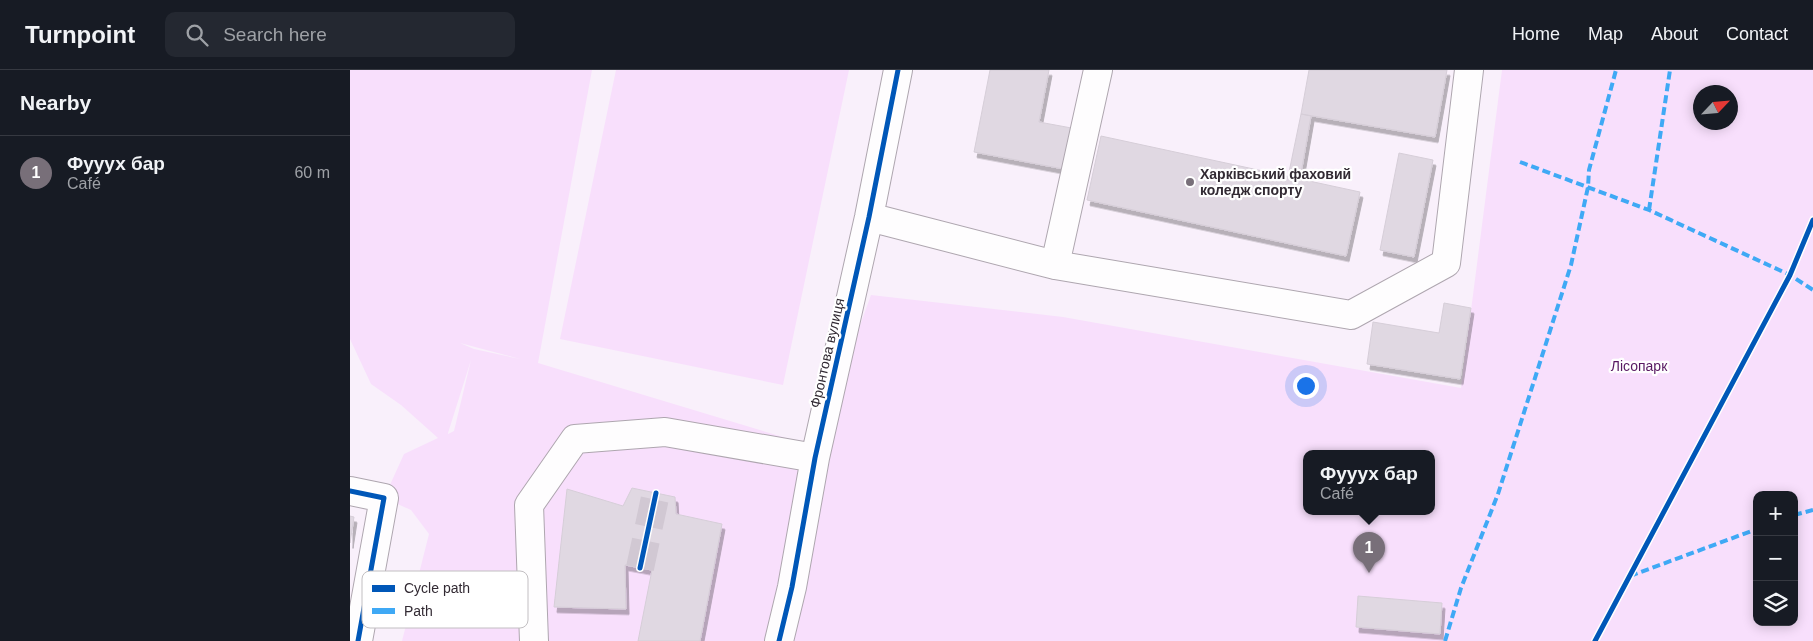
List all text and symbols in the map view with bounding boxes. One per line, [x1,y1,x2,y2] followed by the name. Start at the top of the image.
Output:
[165,12,515,57] search box
[25,21,135,48] text: Turnpoint
[183,21,211,49] icon: search
[223,24,327,45] text: Search here
[1512,24,1560,44] text: Home
[1588,24,1623,44] text: Map
[1651,24,1698,44] text: About
[1726,24,1788,44] text: Contact
[1693,85,1738,130] north arrow
[20,91,91,114] text: Nearby
[67,153,165,174] text: Фууух бар
[32,164,40,181] text: 1
[294,164,330,181] text: 60 m
[1200,166,1351,198] place label: Харківський фаховий коледж спорту
[67,175,101,192] text: Café
[1184,176,1196,188] marker: Харківський фаховий коледж спорту
[807,296,847,410] street label: Фронтова вулиця
[1611,358,1668,374] park label: Лісопарк
[1293,373,1319,399] your location
[1303,450,1435,515] popup
[1320,463,1418,484] text: Фууух бар
[1320,485,1354,502] text: Café
[1753,491,1798,626] map controls
[1753,491,1798,536] button: +
[1353,532,1385,573] pin: 1
[1753,536,1798,581] button: −
[362,571,528,628] legend
[404,580,470,596] text: Cycle path
[1753,581,1798,626] button: layers
[404,603,433,619] text: Path

